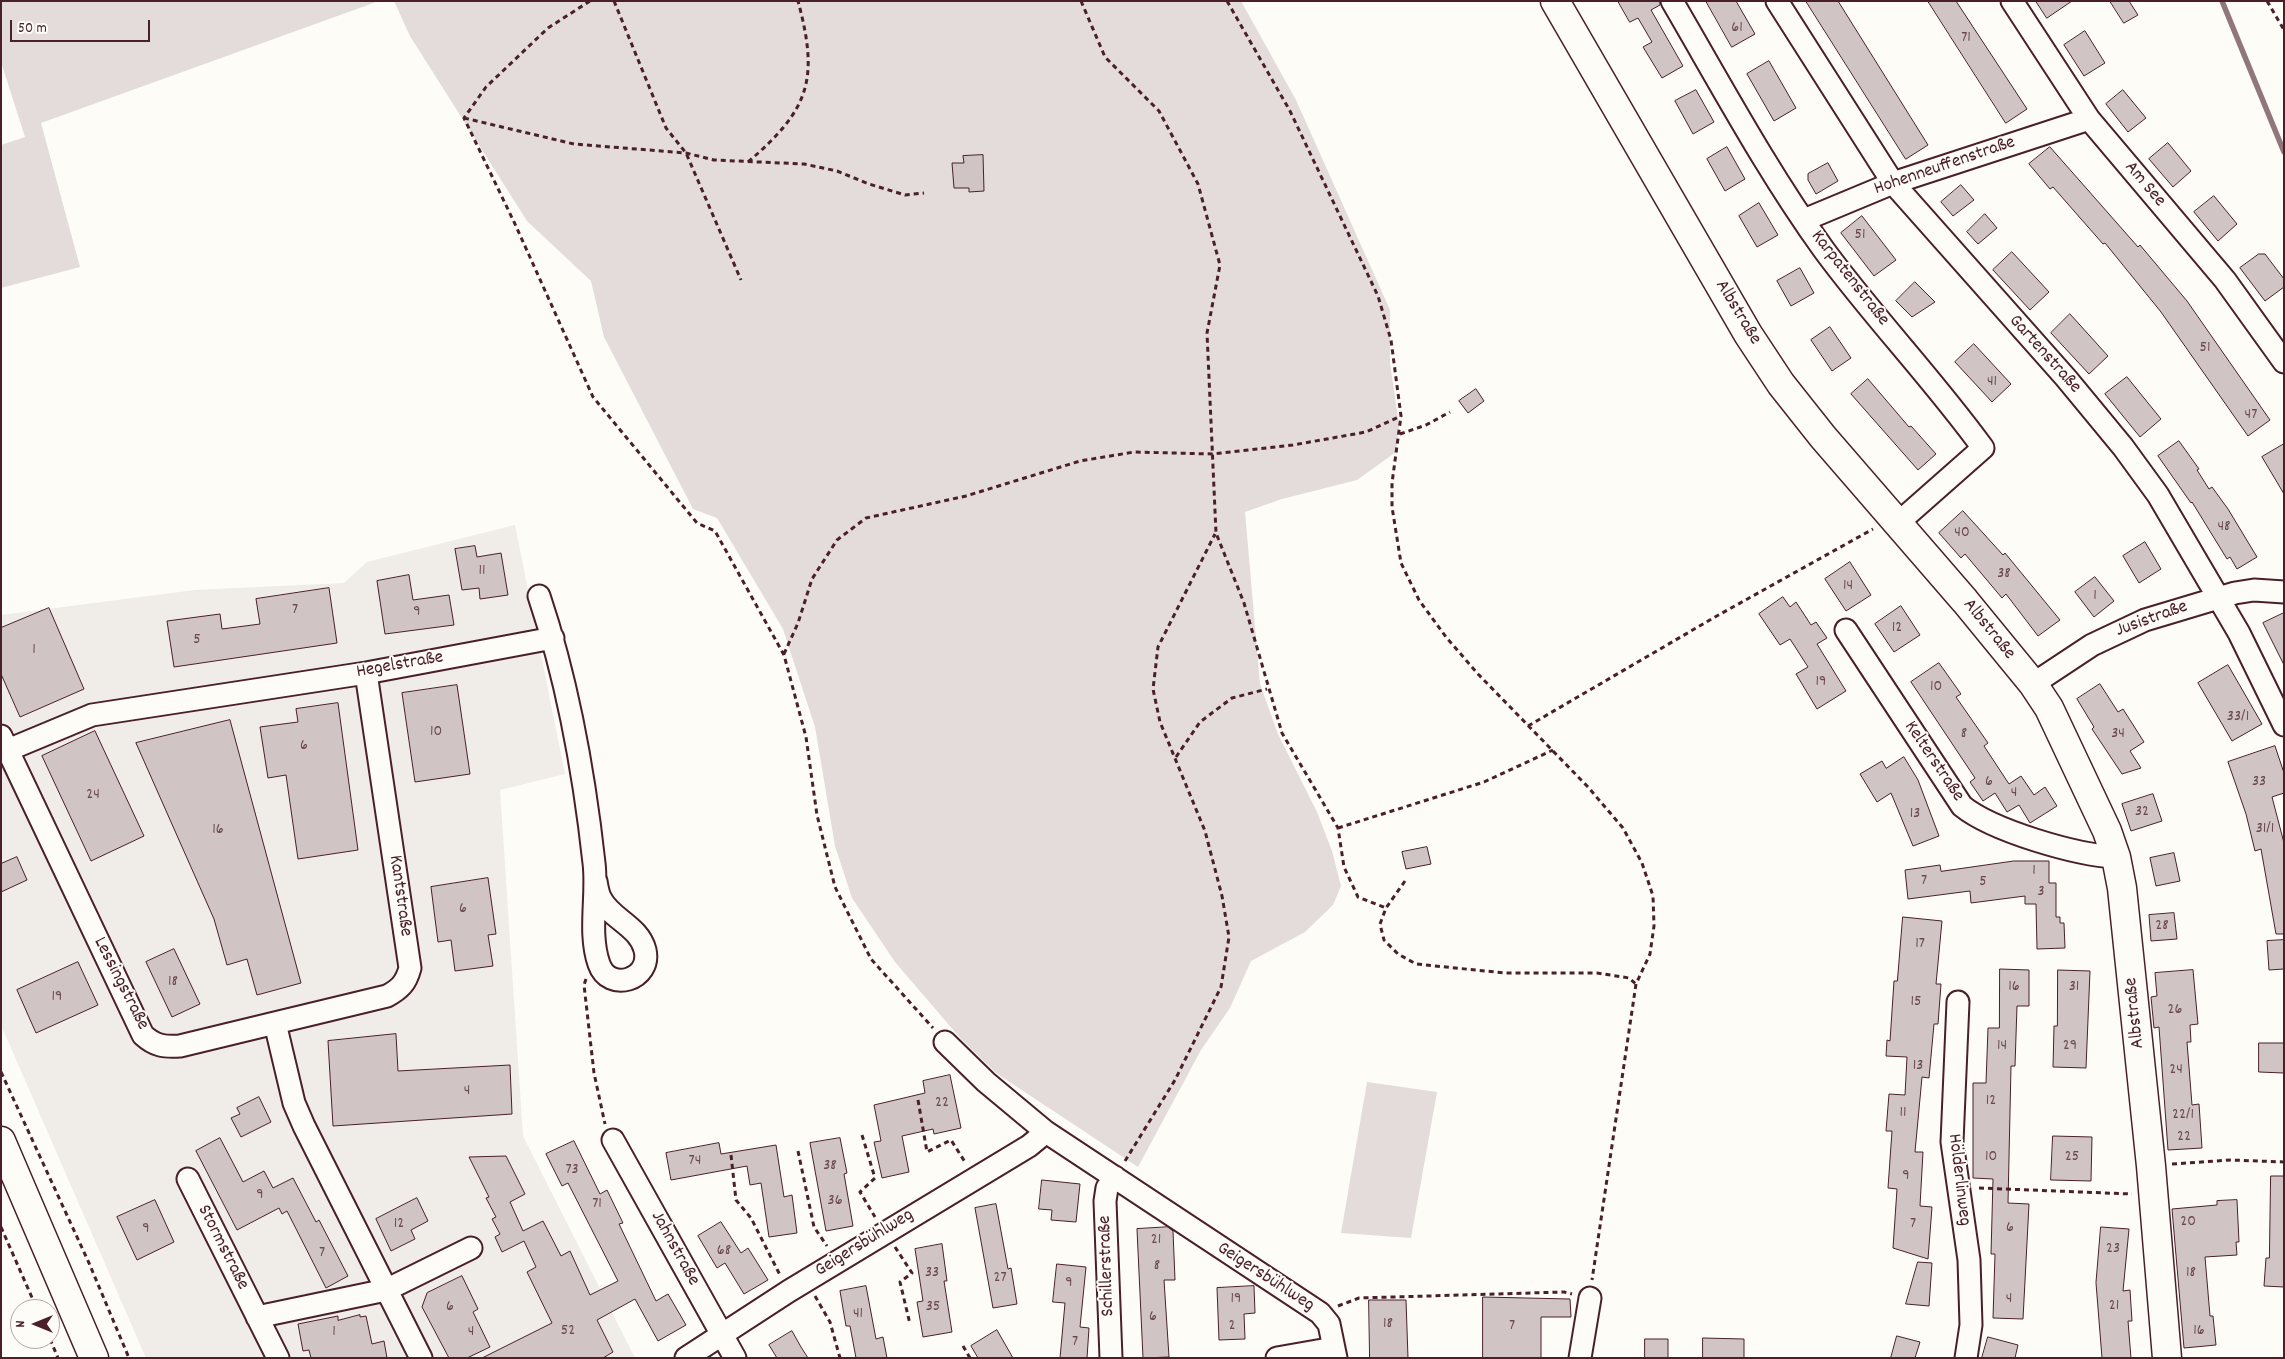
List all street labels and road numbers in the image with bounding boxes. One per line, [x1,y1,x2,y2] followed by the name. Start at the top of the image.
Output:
[1871,132,2019,202] street label: Hohenneuffenstraße
[2118,157,2170,213] street label: Am See
[1805,227,1893,331] street label: Karpatenstraße
[1709,276,1765,350] street label: Albstraße
[2003,311,2085,399] street label: Gartenstraße
[1957,595,2019,665] street label: Albstraße
[2113,596,2191,644] street label: Jusistraße
[355,647,445,685] street label: Hegelstraße
[1898,717,1968,807] street label: Kelterstraße
[382,854,416,938] street label: Kantstraße
[87,934,153,1034] street label: Lessingstraße
[2121,976,2151,1050] street label: Albstraße
[1941,1133,1975,1227] street label: Hölderlinweg
[191,1202,253,1294] street label: Stormstraße
[812,1205,918,1283] street label: Geigersbühlweg
[644,1208,704,1290] street label: Jahnstraße
[1095,1215,1121,1317] street label: Schillerstraße
[1212,1238,1318,1318] street label: Geigersbühlweg

